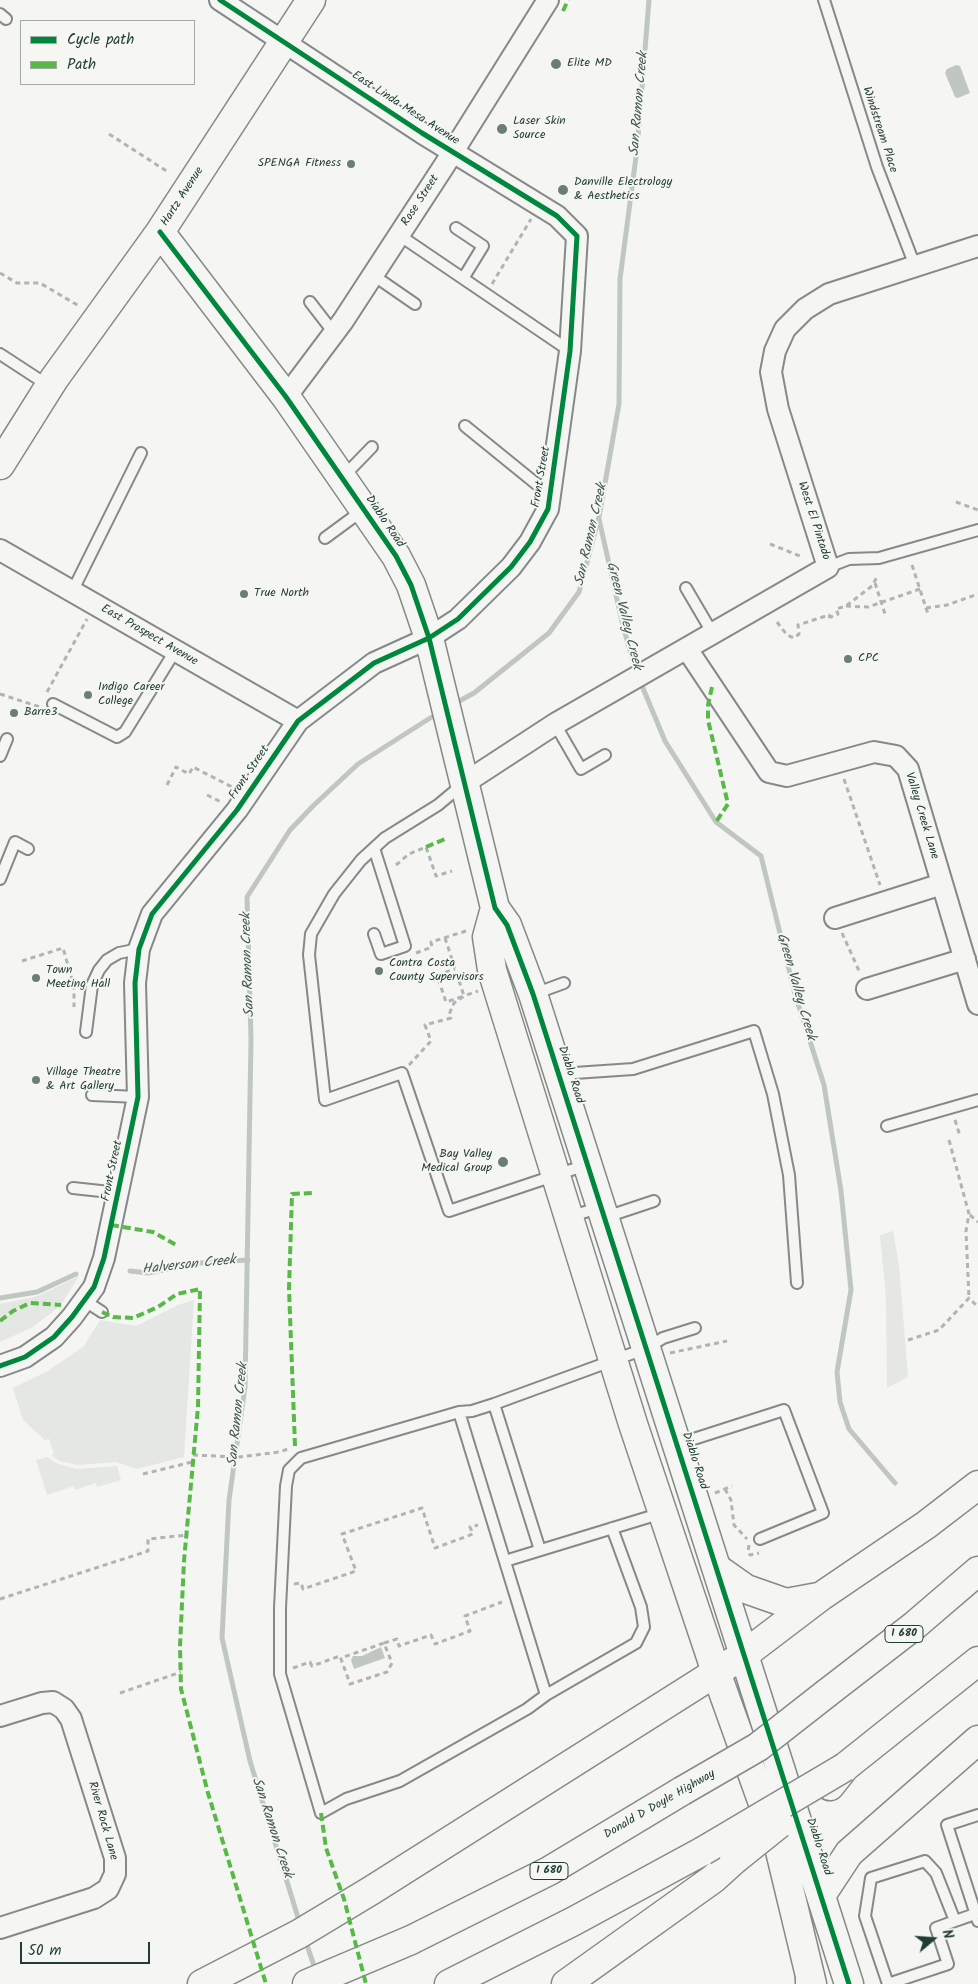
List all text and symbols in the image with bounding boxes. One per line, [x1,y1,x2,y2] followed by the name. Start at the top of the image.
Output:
[20,20,195,85] legend
[67,28,134,52] text: Cycle path
[627,51,653,157] water label: San Ramon Creek
[67,53,96,77] text: Path
[549,57,563,71] marker: Elite MD
[567,57,612,71] place label: Elite MD
[349,69,461,149] street label: East Linda Mesa Avenue
[858,85,900,175] street label: Windstream Place
[513,115,566,143] place label: Laser Skin Source
[495,122,509,136] marker: Laser Skin Source
[258,157,341,171] place label: SPENGA Fitness
[345,158,357,170] marker: SPENGA Fitness
[159,165,207,229] street label: Hartz Avenue
[399,173,443,229] street label: Rose Street
[574,176,672,204] place label: Danville Electrology & Aesthetics
[556,183,570,197] marker: Danville Electrology & Aesthetics
[530,445,554,509] street label: Front Street
[794,480,832,562] street label: West El Pintado
[572,482,612,588] water label: San Ramon Creek
[361,493,407,551] street label: Diablo Road
[601,560,645,672] water label: Green Valley Creek
[254,587,309,601] place label: True North
[238,588,250,600] marker: True North
[98,602,200,670] street label: East Prospect Avenue
[858,652,879,666] place label: CPC
[842,653,854,665] marker: CPC
[98,681,164,709] place label: Indigo Career College
[82,689,94,701] marker: Indigo Career College
[24,706,57,720] place label: Barre3
[8,707,20,719] marker: Barre3
[227,743,273,803] street label: Front Street
[901,771,941,861] street label: Valley Creek Lane
[239,912,259,1018] water label: San Ramon Creek
[772,932,818,1042] water label: Green Valley Creek
[389,957,484,985] place label: Contra Costa County Supervisors
[46,964,110,992] place label: Town Meeting Hall
[373,965,385,977] marker: Contra Costa County Supervisors
[30,972,42,984] marker: Town Meeting Hall
[554,1044,586,1106] street label: Diablo Road
[46,1066,121,1094] place label: Village Theatre & Art Gallery
[30,1074,42,1086] marker: Village Theatre & Art Gallery
[100,1139,126,1203] street label: Front Street
[421,1148,492,1176] place label: Bay Valley Medical Group
[496,1155,510,1169] marker: Bay Valley Medical Group
[141,1253,237,1279] water label: Halverson Creek
[225,1362,253,1468] water label: San Ramon Creek
[678,1430,710,1492] street label: Diablo Road
[885,1626,923,1642] road number: I 680
[602,1767,718,1843] street label: Donald D Doyle Highway
[247,1776,295,1880] water label: San Ramon Creek
[84,1780,120,1862] street label: River Rock Lane
[802,1816,834,1878] street label: Diablo Road
[530,1862,568,1880] road number: I 680
[908,1914,958,1964] north arrow
[935,1927,959,1942] text: N
[22,1932,152,1964] scale bar
[28,1939,62,1963] text: 50 m

